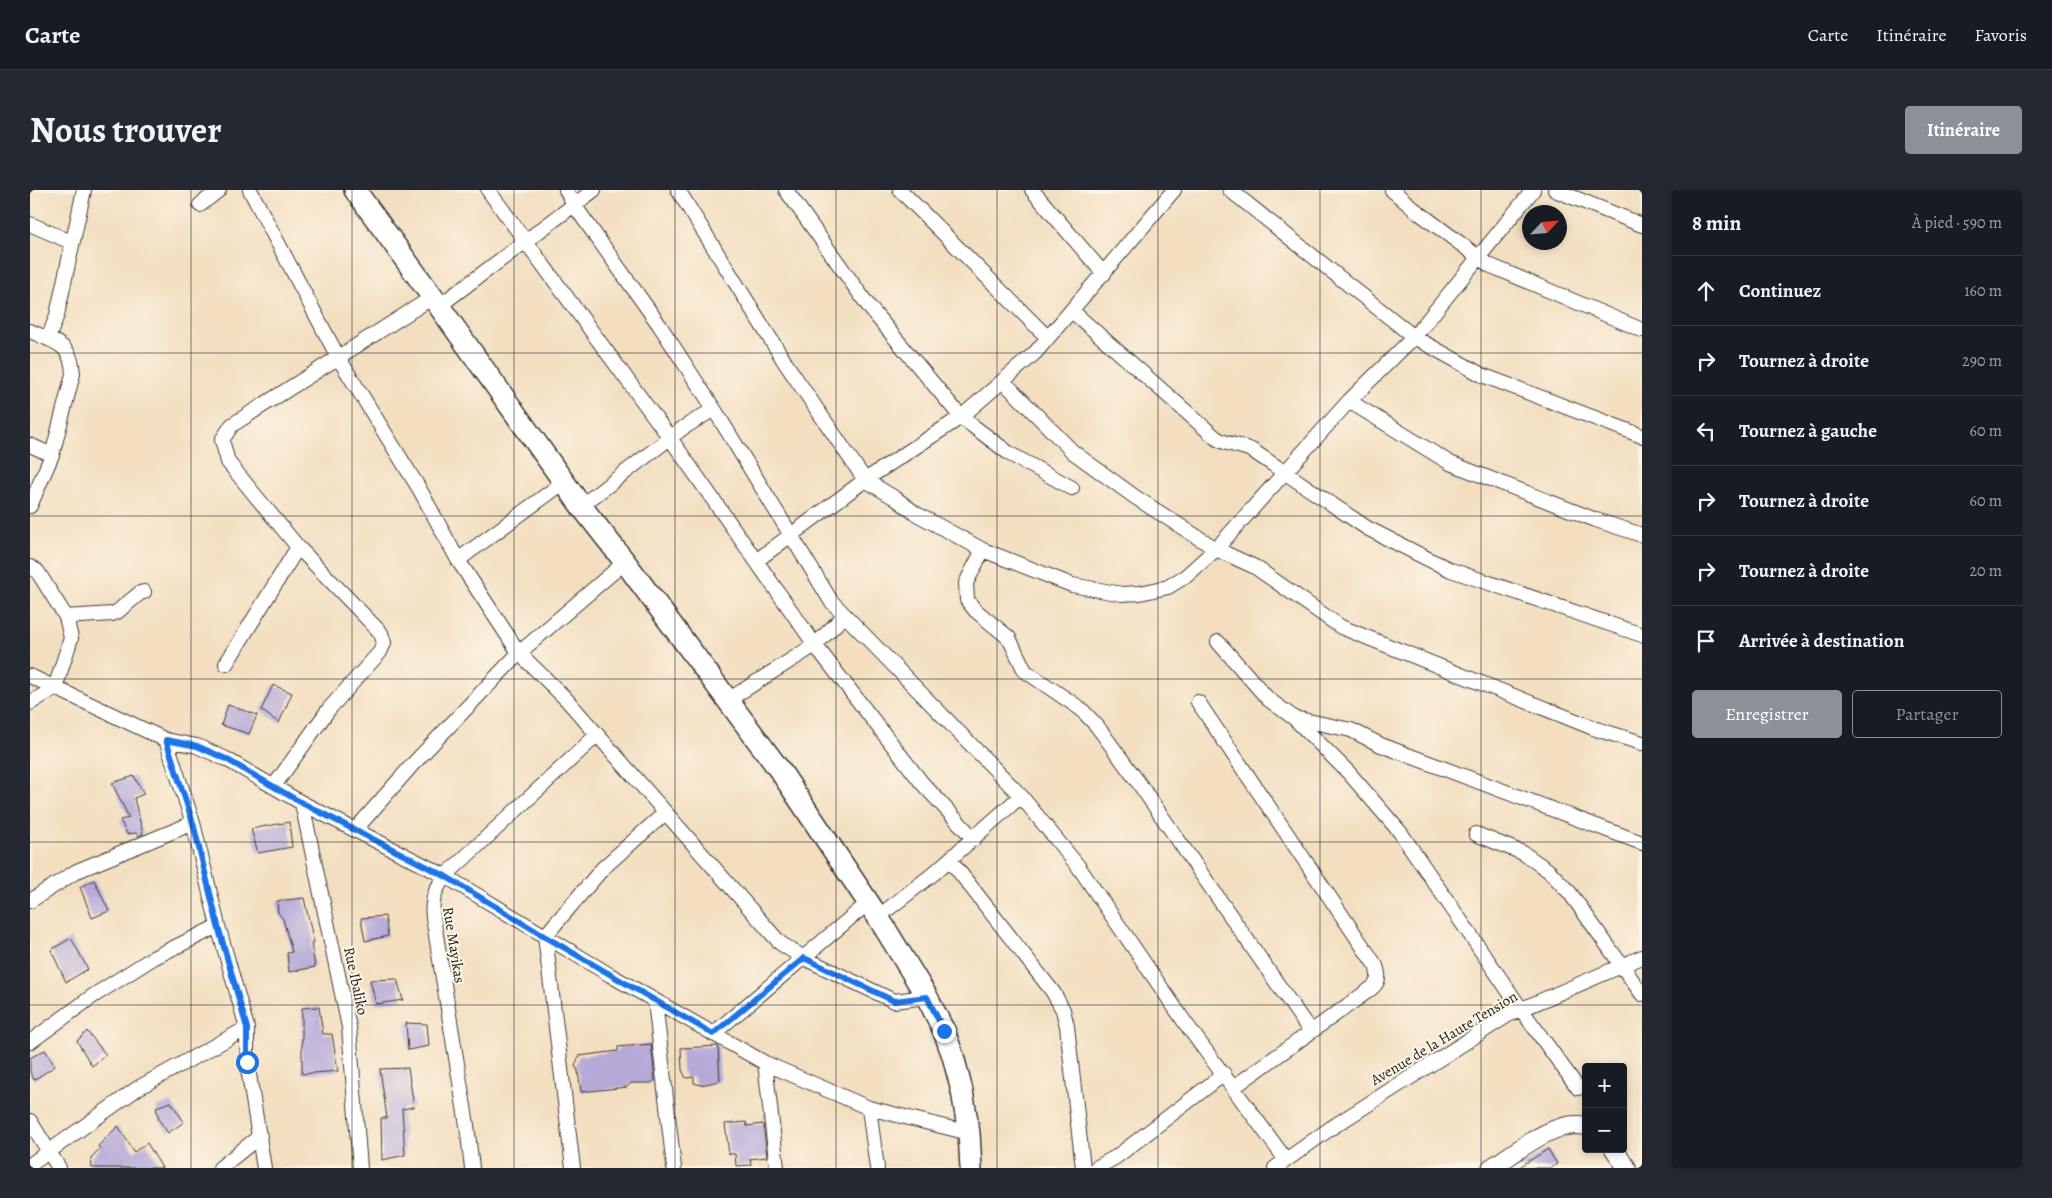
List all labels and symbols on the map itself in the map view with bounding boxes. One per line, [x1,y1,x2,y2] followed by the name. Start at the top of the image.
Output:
[1522,205,1567,250] north arrow
[438,905,470,985] street label: Rue Mayikas
[339,945,373,1017] street label: Rue Ibaliko
[1366,986,1521,1090] street label: Avenue de la Haute Tension
[933,1020,956,1043] route end
[236,1051,259,1074] route start

